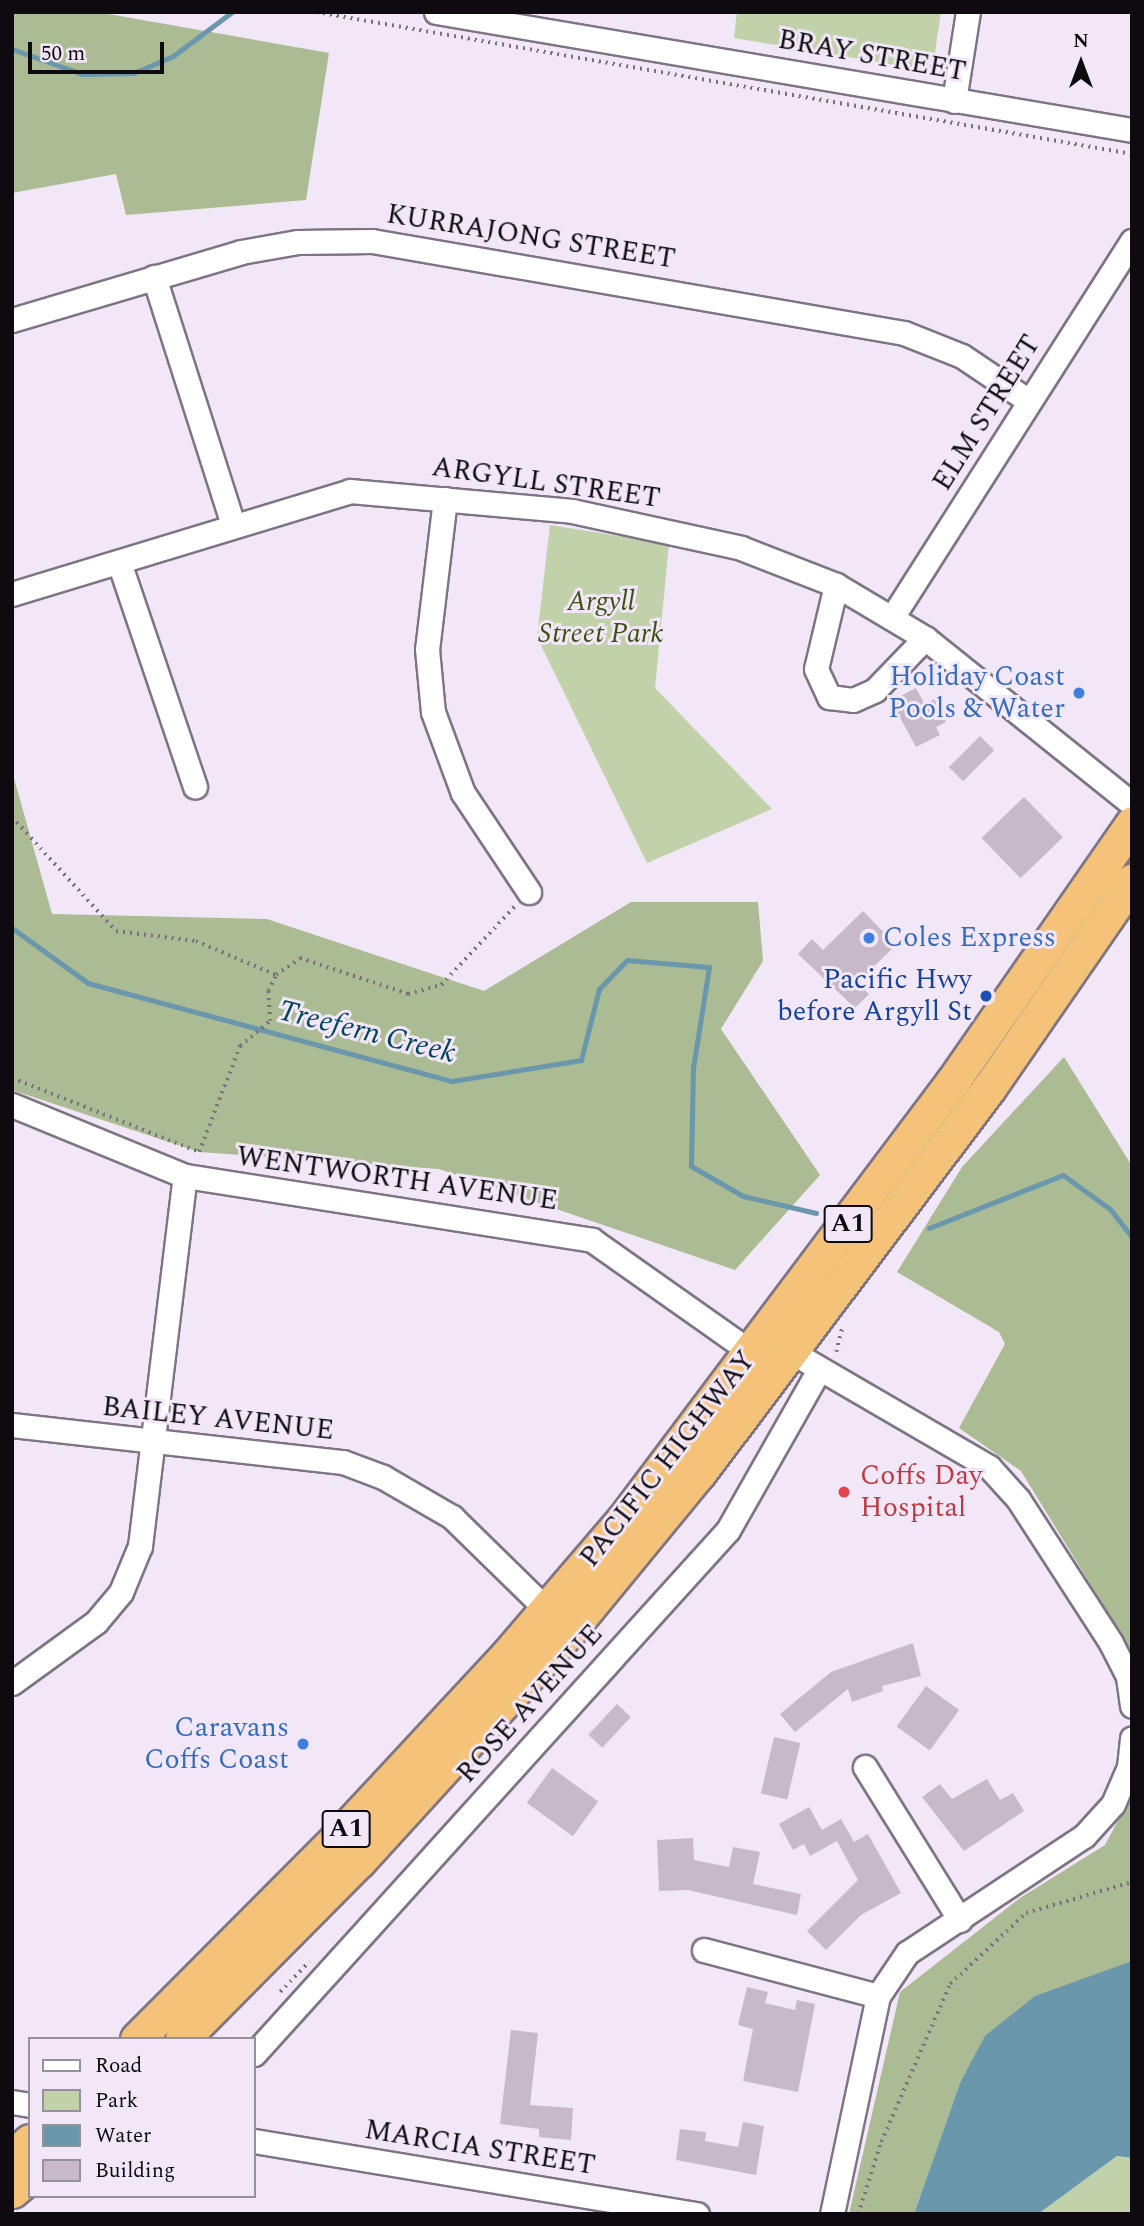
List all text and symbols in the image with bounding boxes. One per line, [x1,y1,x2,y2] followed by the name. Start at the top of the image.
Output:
[775,23,969,89] street label: BRAY STREET
[1073,27,1089,56] text: N
[32,28,168,72] scale bar
[1046,28,1116,98] north arrow
[41,38,85,70] text: 50 m
[384,198,678,276] street label: KURRAJONG STREET
[926,329,1048,497] street label: ELM STREET
[430,450,662,516] street label: ARGYLL STREET
[538,585,664,651] park label: Argyll Street Park
[888,660,1065,726] place label: Holiday Coast Pools & Water
[1071,685,1087,701] marker: Holiday Coast Pools & Water
[883,921,1056,955] place label: Coles Express
[861,930,877,946] marker: Coles Express
[777,963,972,1029] place label: Pacific Hwy before Argyll St
[978,988,994,1004] marker: Pacific Hwy before Argyll St
[275,993,459,1071] water label: Treefern Creek
[234,1140,560,1218] street label: WENTWORTH AVENUE
[824,1202,872,1246] road number: A1
[573,1344,763,1574] street label: PACIFIC HIGHWAY
[101,1390,335,1448] street label: BAILEY AVENUE
[860,1459,982,1525] place label: Coffs Day Hospital
[834,1482,854,1502] marker: Coffs Day Hospital
[450,1618,610,1790] street label: ROSE AVENUE
[144,1711,289,1777] place label: Caravans Coffs Coast
[295,1736,311,1752] marker: Caravans Coffs Coast
[322,1806,370,1852] road number: A1
[28,2037,256,2198] legend
[95,2050,142,2082] text: Road
[95,2085,138,2117] text: Park
[362,2113,598,2183] street label: MARCIA STREET
[95,2120,151,2152] text: Water
[95,2155,175,2187] text: Building

